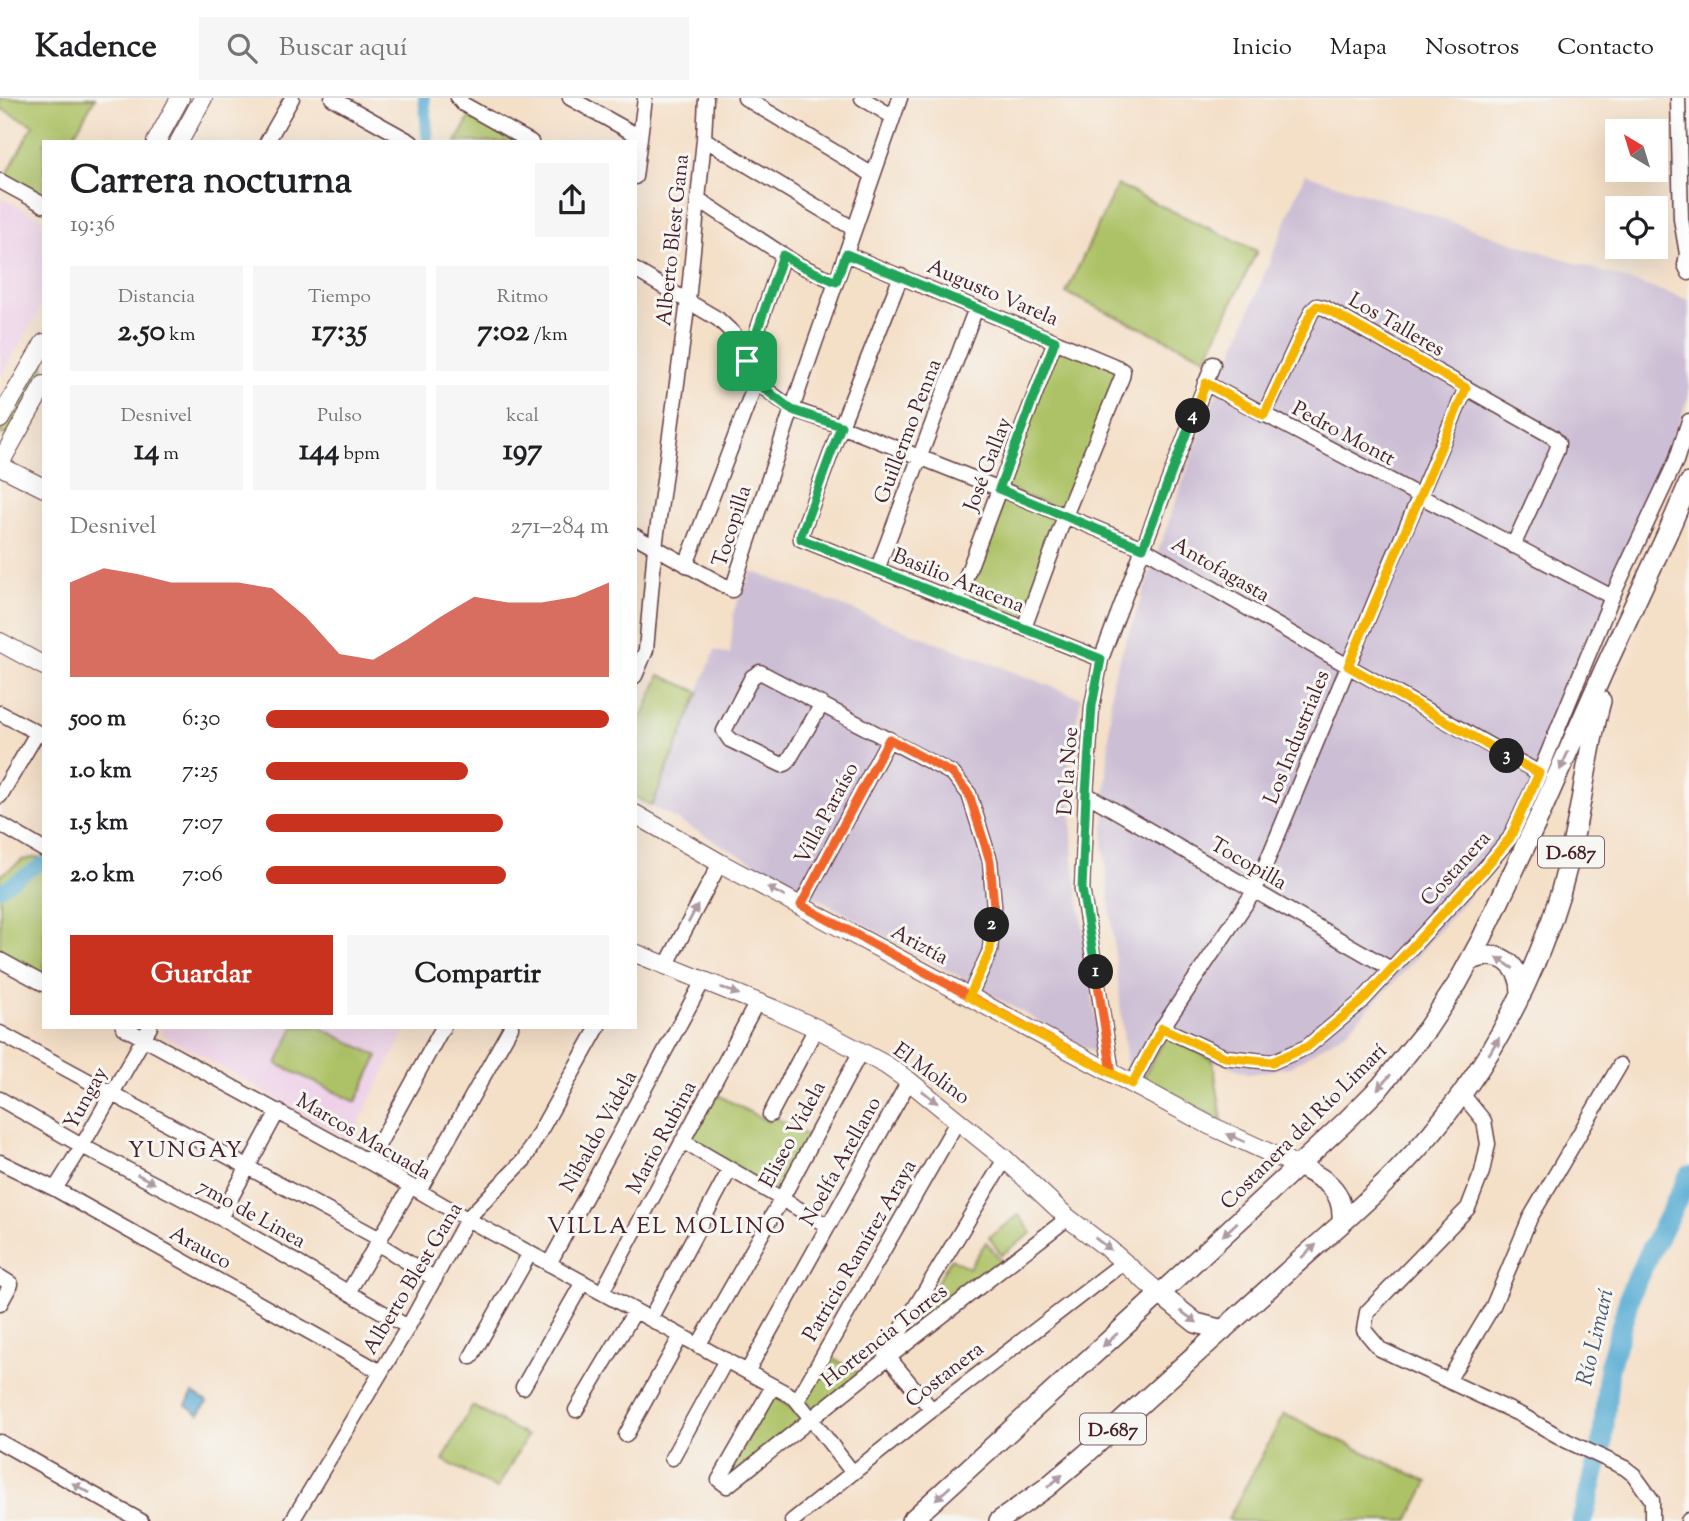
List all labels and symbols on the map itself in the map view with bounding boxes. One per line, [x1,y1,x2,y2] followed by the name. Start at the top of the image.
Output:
[1605,119,1668,182] north arrow
[650,152,698,328] street label: Alberto Blest Gana
[922,253,1063,335] street label: Augusto Varela
[1342,286,1450,365] street label: Los Talleres
[717,331,777,391] pin
[867,355,950,508] street label: Guillermo Penna
[1286,395,1400,475] street label: Pedro Montt
[1176,398,1210,434] pin: 4
[957,413,1021,517] street label: José Gallay
[706,482,760,571] street label: Tocopilla
[1165,530,1275,611] street label: Antofagasta
[888,542,1029,622] street label: Basilio Aracena
[1257,666,1338,809] street label: Los Industriales
[1051,726,1087,816] street label: De la Noe
[1490,738,1524,774] pin: 3
[1558,751,1570,771] one-way arrow
[788,758,867,870] street label: Villa Paraíso
[1414,825,1499,914] street label: Costanera
[1204,831,1292,899] street label: Tocopilla
[1538,836,1604,867] road number: D-687
[766,886,786,898] one-way arrow
[688,904,699,924] one-way arrow
[974,908,1010,942] pin: 2
[885,918,953,974] street label: Ariztía
[1078,954,1114,990] pin: 1
[1495,957,1515,970] one-way arrow
[719,986,740,997] one-way arrow
[886,1036,976,1113] street label: El Molino
[1487,1036,1500,1055] one-way arrow
[1214,1037,1395,1217] street label: Costanera del Río Limarí
[57,1062,117,1136] street label: Yungay
[554,1065,646,1198] street label: Nibaldo Videla
[1376,1073,1392,1091] one-way arrow
[620,1076,705,1200] street label: Mario Rubina
[753,1076,835,1194] street label: Eliseo Videla
[290,1087,436,1189] street label: Marcos Macuada
[920,1090,938,1105] one-way arrow
[794,1092,890,1232] street label: Noelfa Arellano
[1226,1132,1246,1144] one-way arrow
[128,1135,244,1168] district label: YUNGAY
[796,1154,925,1347] street label: Patricio Ramírez Araya
[191,1173,311,1257] street label: 7mo de Linea
[136,1174,156,1185] one-way arrow
[356,1197,471,1361] street label: Alberto Blest Gana
[547,1211,787,1244] district label: VILLA EL MOLINO
[163,1219,237,1278] street label: Arauco
[1222,1220,1239,1236] one-way arrow
[1094,1237,1112,1251] one-way arrow
[1300,1244,1317,1260] one-way arrow
[816,1278,955,1395] street label: Hortencia Torres
[1569,1286,1624,1389] water label: Río Limarí
[1180,1310,1198,1324] one-way arrow
[1102,1331,1119,1347] one-way arrow
[900,1335,991,1416] street label: Costanera
[1080,1414,1146,1444] road number: D-687
[1046,1474,1063,1489] one-way arrow
[72,1482,91,1494] one-way arrow
[934,1485,951,1501] one-way arrow

